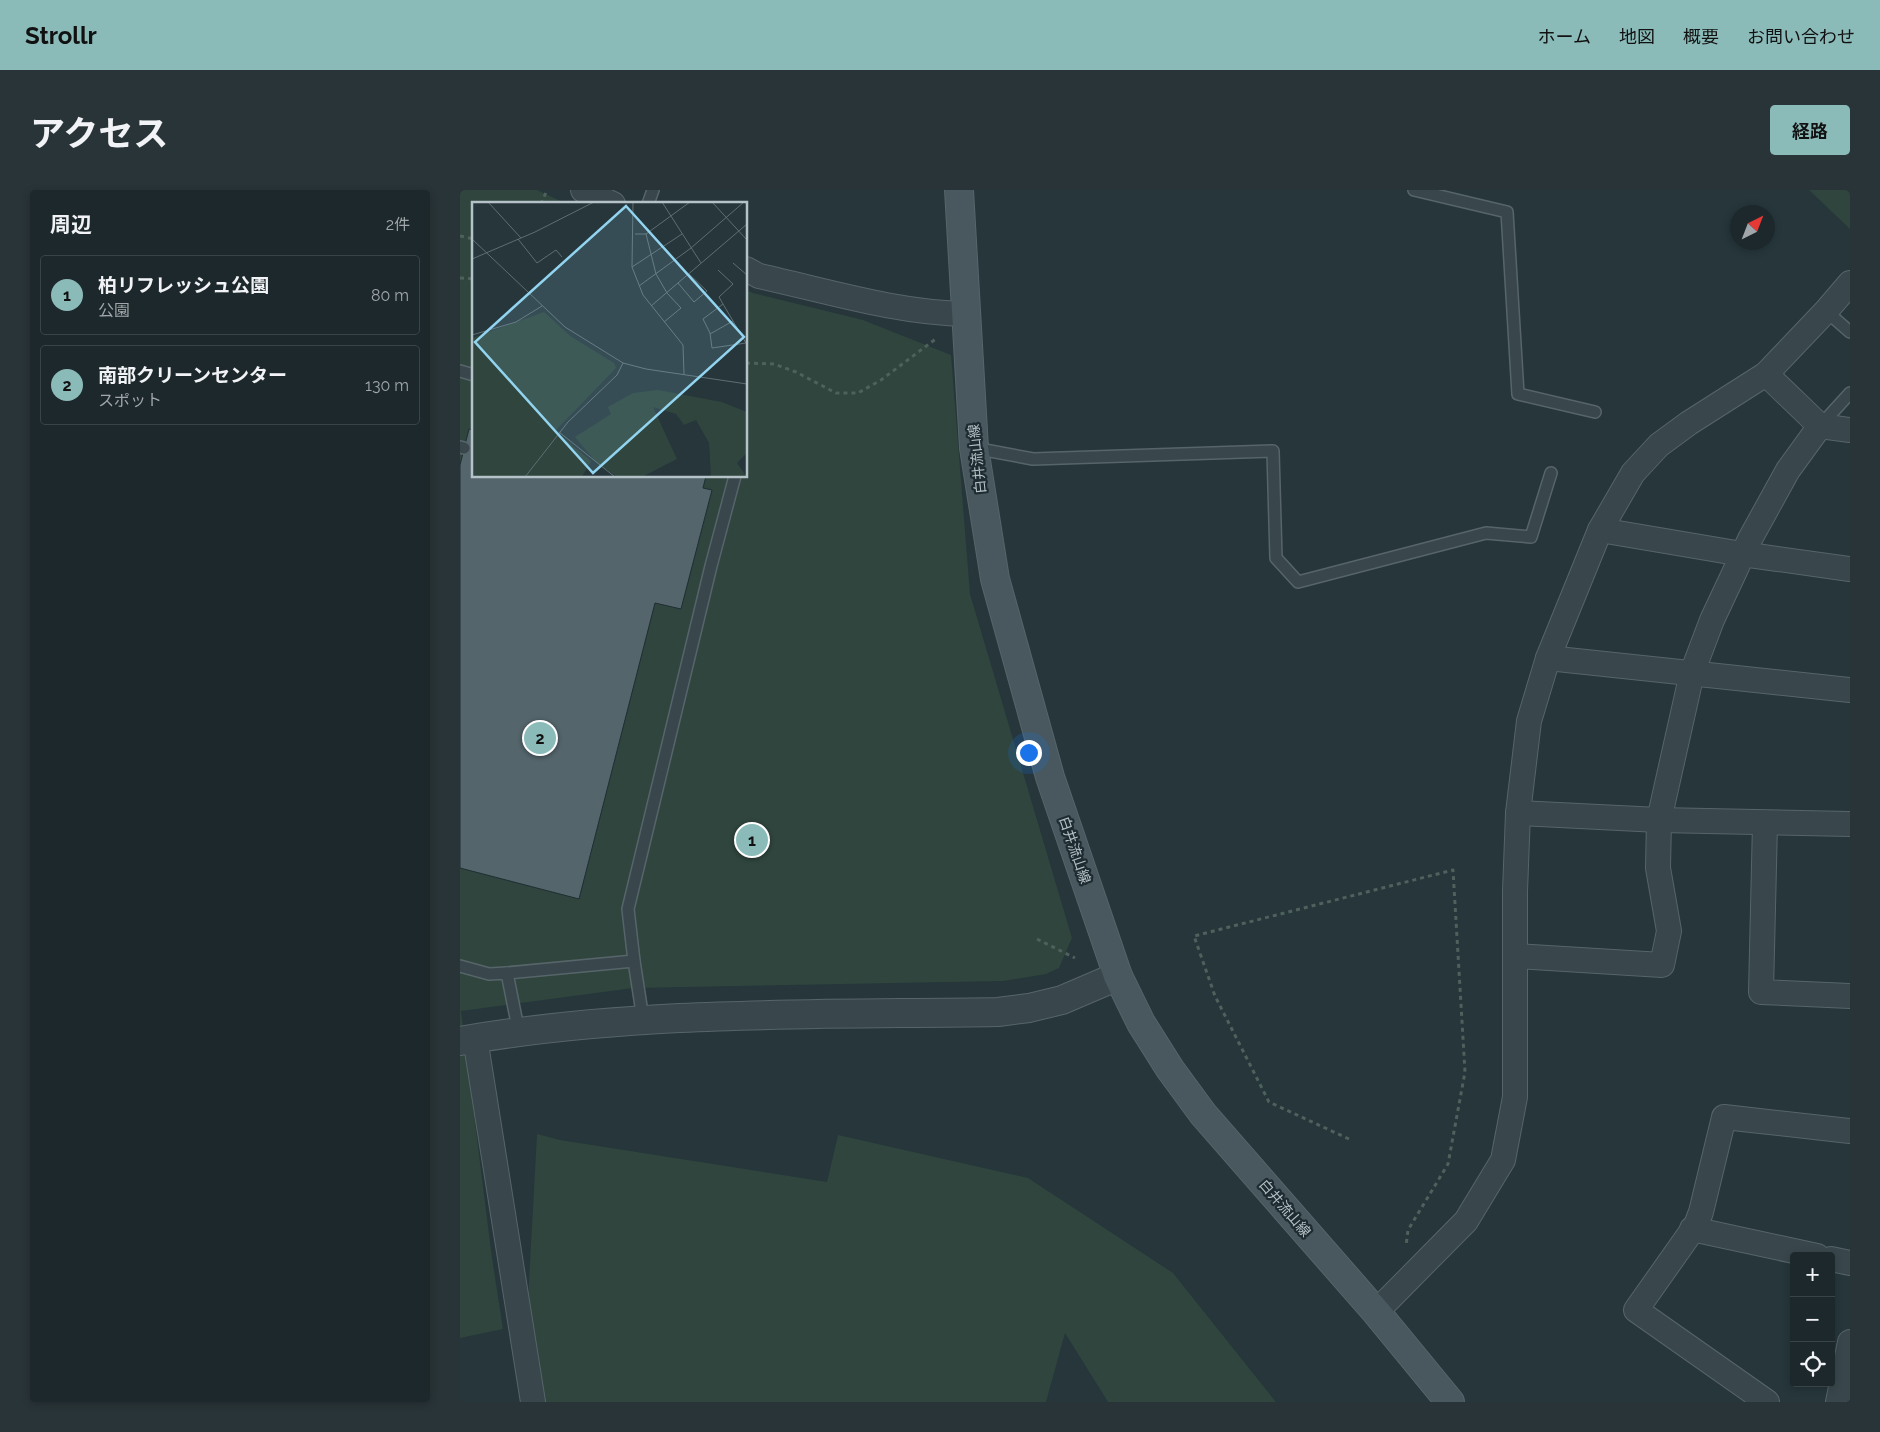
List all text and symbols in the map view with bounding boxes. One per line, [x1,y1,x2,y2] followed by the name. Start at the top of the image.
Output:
[25,21,97,50] text: Strollr
[1538,26,1591,47] text: ホーム
[1619,26,1655,47] text: 地図
[1683,26,1719,47] text: 概要
[1747,26,1855,47] text: お問い合わせ
[1770,105,1850,155] button: 経路
[30,113,168,154] text: アクセス
[472,202,748,478] inset map
[1730,205,1775,250] north arrow
[50,212,92,237] text: 周辺
[386,215,410,234] text: 2件
[98,274,269,296] text: 柏リフレッシュ公園
[63,286,71,305] text: 1
[371,286,409,305] text: 80 m
[98,301,130,320] text: 公園
[98,364,287,386] text: 南部クリーンセンター
[62,376,72,395] text: 2
[365,376,409,395] text: 130 m
[98,391,162,410] text: スポット
[965,423,989,495] street label: 白井流山線
[524,719,556,757] pin: 2
[1016,740,1042,766] your location
[1056,814,1094,886] street label: 白井流山線
[736,821,768,859] pin: 1
[1256,1176,1314,1240] street label: 白井流山線
[1790,1252,1835,1387] map controls
[1790,1252,1835,1297] button: +
[1790,1297,1835,1342] button: −
[1790,1342,1835,1387] button: locate

